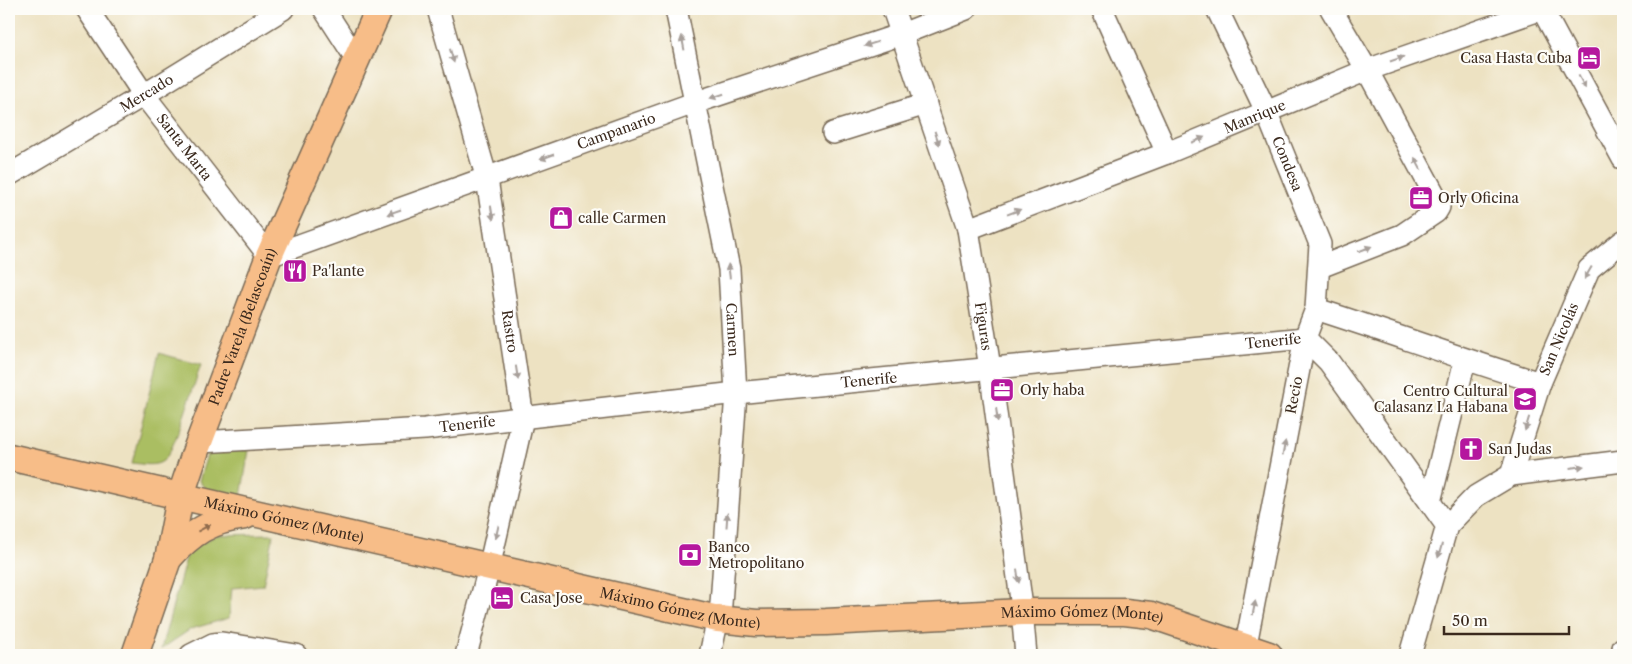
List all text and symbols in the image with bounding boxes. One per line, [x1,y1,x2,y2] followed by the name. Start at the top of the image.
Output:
[678,34,686,50] one-way arrow
[863,41,878,49] one-way arrow
[1576,45,1602,71] hotel icon: Casa Hasta Cuba
[448,48,456,63] one-way arrow
[1460,49,1573,67] place label: Casa Hasta Cuba
[1390,55,1405,63] one-way arrow
[117,70,177,116] street label: Mercado
[1577,76,1586,89] one-way arrow
[709,93,724,100] one-way arrow
[1221,96,1288,137] street label: Manrique
[574,109,658,153] street label: Campanario
[153,110,216,185] street label: Santa Marta
[934,130,941,145] one-way arrow
[1268,133,1307,194] street label: Condesa
[1191,136,1206,144] one-way arrow
[540,154,555,161] one-way arrow
[1414,156,1422,171] one-way arrow
[1408,185,1434,211] office icon: Orly Oficina
[1438,189,1520,207] place label: Orly Oficina
[488,205,496,221] one-way arrow
[548,205,574,231] shop icon: calle Carmen
[1007,207,1021,215] one-way arrow
[387,209,402,216] one-way arrow
[578,209,667,227] place label: calle Carmen
[205,245,280,408] street label: Padre Varela (Belascoaín)
[1358,245,1373,253] one-way arrow
[282,258,308,284] restaurant icon: Pa'lante
[312,262,365,280] place label: Pa'lante
[725,262,733,278] one-way arrow
[1584,266,1592,281] one-way arrow
[1535,300,1582,378] street label: San Nicolás
[971,301,996,352] street label: Figuras
[722,302,743,357] street label: Carmen
[498,309,522,354] street label: Rastro
[1244,329,1302,353] street label: Tenerife
[513,366,521,382] one-way arrow
[840,368,898,392] street label: Tenerife
[1282,375,1306,415] street label: Recio
[989,377,1015,403] office icon: Orly haba
[1020,381,1085,399] place label: Orly haba
[1374,382,1509,416] place label: Centro Cultural Calasanz La Habana
[1512,386,1538,412] school or university icon: Centro Cultural Calasanz La Habana
[993,408,1001,424] one-way arrow
[438,412,497,436] street label: Tenerife
[1523,416,1531,431] one-way arrow
[1458,436,1484,462] church icon: San Judas
[1281,439,1289,455] one-way arrow
[1488,440,1552,458] place label: San Judas
[1569,463,1585,471] one-way arrow
[202,493,365,547] street label: Máximo Gómez (Monte)
[723,512,731,528] one-way arrow
[197,524,212,532] one-way arrow
[493,525,501,540] one-way arrow
[708,538,804,572] place label: Banco Metropolitano
[677,542,703,568] bank icon: Banco Metropolitano
[1436,543,1444,559] one-way arrow
[1014,569,1022,585] one-way arrow
[598,583,760,632] street label: Máximo Gómez (Monte)
[489,585,515,611] hotel icon: Casa Jose
[520,589,583,607] place label: Casa Jose
[1250,600,1258,615] one-way arrow
[1000,603,1166,628] street label: Máximo Gómez (Monte)
[1444,604,1570,636] scale bar
[1452,611,1488,630] text: 50 m

